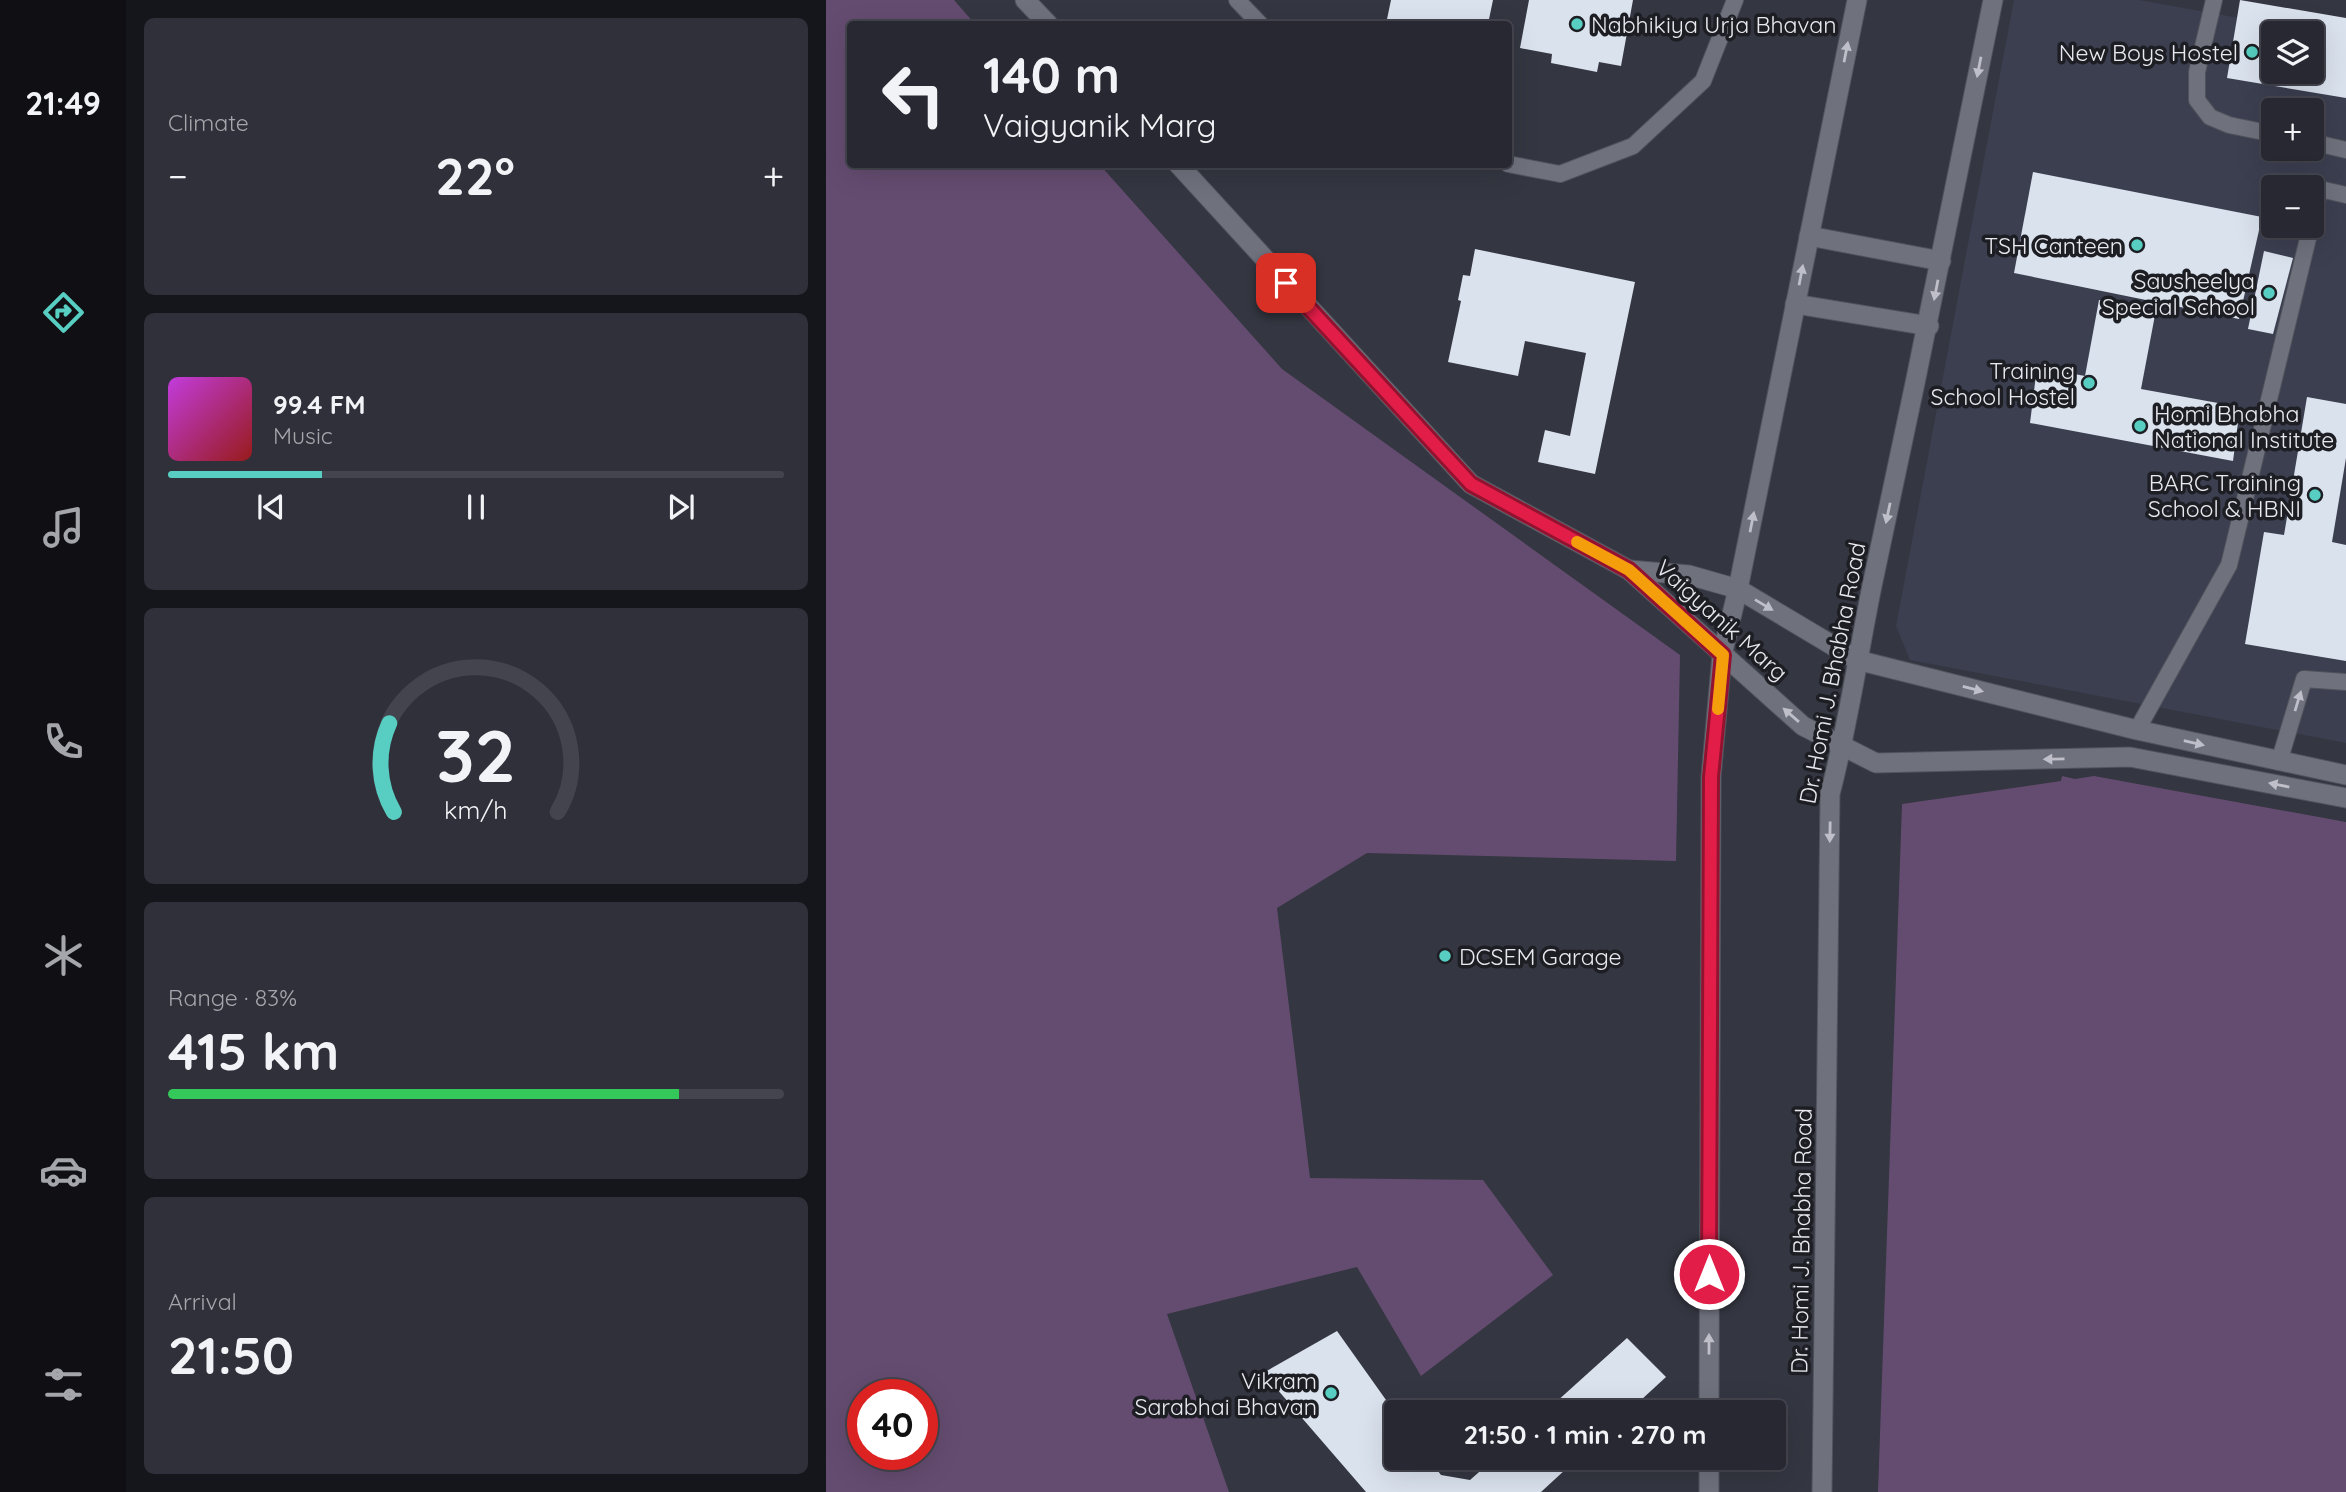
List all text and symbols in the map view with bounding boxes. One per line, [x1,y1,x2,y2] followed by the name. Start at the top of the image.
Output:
[1591,10,1837,39] place label: Nabhikiya Urja Bhavan
[1569,16,1585,32] marker: Nabhikiya Urja Bhavan
[2261,21,2324,238] map controls
[2261,21,2324,84] button: layers
[2059,38,2238,67] place label: New Boys Hostel
[1841,41,1852,63] one-way arrow
[983,44,1120,105] text: 140 m
[2244,44,2260,60] marker: New Boys Hostel
[868,49,959,140] icon: left
[1974,56,1985,78] one-way arrow
[25,83,101,123] text: 21:49
[2261,98,2324,161] button: +
[983,105,1217,145] text: Vaigyanik Marg
[168,108,249,137] text: Climate
[435,143,515,208] text: 22°
[168,152,188,200] text: −
[763,152,784,200] text: +
[2261,175,2324,238] button: −
[1984,231,2123,260] place label: TSH Canteen
[2129,237,2145,253] marker: TSH Canteen
[1256,253,1316,313] pin
[1267,264,1305,302] icon: arrive
[1796,264,1807,286] one-way arrow
[2102,266,2255,321] place label: Sausheelya Special School
[1930,279,1941,301] one-way arrow
[2261,285,2277,301] marker: Sausheelya Special School
[39,288,88,337] icon: directions
[1931,356,2075,411] place label: Training School Hostel
[2081,375,2097,391] marker: Training School Hostel
[273,388,366,421] text: 99.4 FM
[2154,399,2334,454] place label: Homi Bhabha National Institute
[2132,418,2148,434] marker: Homi Bhabha National Institute
[273,421,333,450] text: Music
[2148,468,2301,523] place label: BARC Training School & HBNI
[2307,487,2323,503] marker: BARC Training School & HBNI
[252,488,290,526] icon: previous
[457,488,495,526] icon: pause
[662,488,700,526] icon: next
[1883,502,1894,524] one-way arrow
[39,503,88,552] icon: music
[1746,511,1757,533] one-way arrow
[1792,540,1872,806] street label: Dr. Homi J. Bhabha Road
[1650,553,1794,687] street label: Vaigyanik Marg
[1755,598,1774,611] one-way arrow
[1962,684,1984,695] one-way arrow
[2293,690,2303,711] one-way arrow
[1782,707,1800,723] one-way arrow
[436,709,516,800] text: 32
[39,717,88,766] icon: phone
[2183,738,2205,749] one-way arrow
[2043,753,2065,764] one-way arrow
[2268,779,2290,790] one-way arrow
[444,794,508,825] text: km/h
[1824,821,1835,843] one-way arrow
[39,931,88,980] icon: climate
[1459,942,1622,971] place label: DCSEM Garage
[1437,948,1453,964] marker: DCSEM Garage
[168,983,297,1012] text: Range · 83%
[168,1018,339,1083] text: 415 km
[1784,1108,1818,1374] street label: Dr. Homi J. Bhabha Road
[39,1146,88,1195] icon: car
[1672,1237,1746,1311] position arrow
[168,1287,237,1316] text: Arrival
[168,1322,294,1387] text: 21:50
[1703,1333,1715,1355] one-way arrow
[39,1360,88,1409] icon: filters
[1134,1366,1317,1421] place label: Vikram Sarabhai Bhavan
[847,1379,938,1470] speed limit sign: 40
[1323,1385,1339,1401] marker: Vikram Sarabhai Bhavan
[1464,1418,1706,1451] text: 21:50 · 1 min · 270 m

